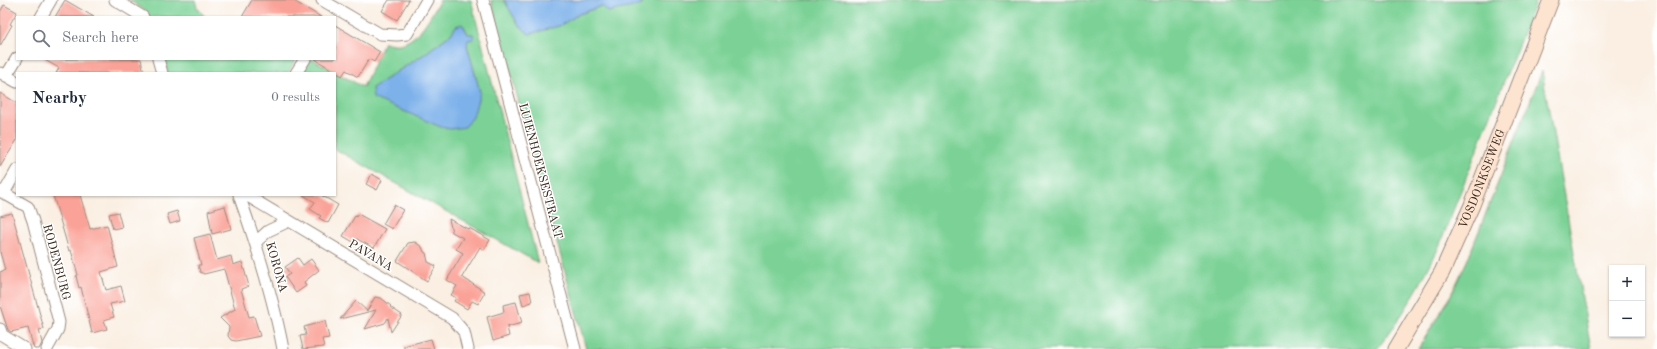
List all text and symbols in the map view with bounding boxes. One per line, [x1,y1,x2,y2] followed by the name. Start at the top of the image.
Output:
[16,16,336,60] search box
[30,27,52,49] icon: search
[62,31,139,46] text: Search here
[32,90,87,107] text: Nearby
[271,91,320,104] text: 0 results
[516,102,564,241] street label: LUIENHOEKSESTRAAT
[1457,127,1508,231] street label: VOSDONKSEWEG
[40,223,72,302] street label: RODENBURG
[346,238,395,274] street label: PAVANA
[263,241,289,294] street label: KORONA
[1609,265,1645,337] map controls
[1609,265,1645,301] button: +
[1609,301,1645,337] button: −

